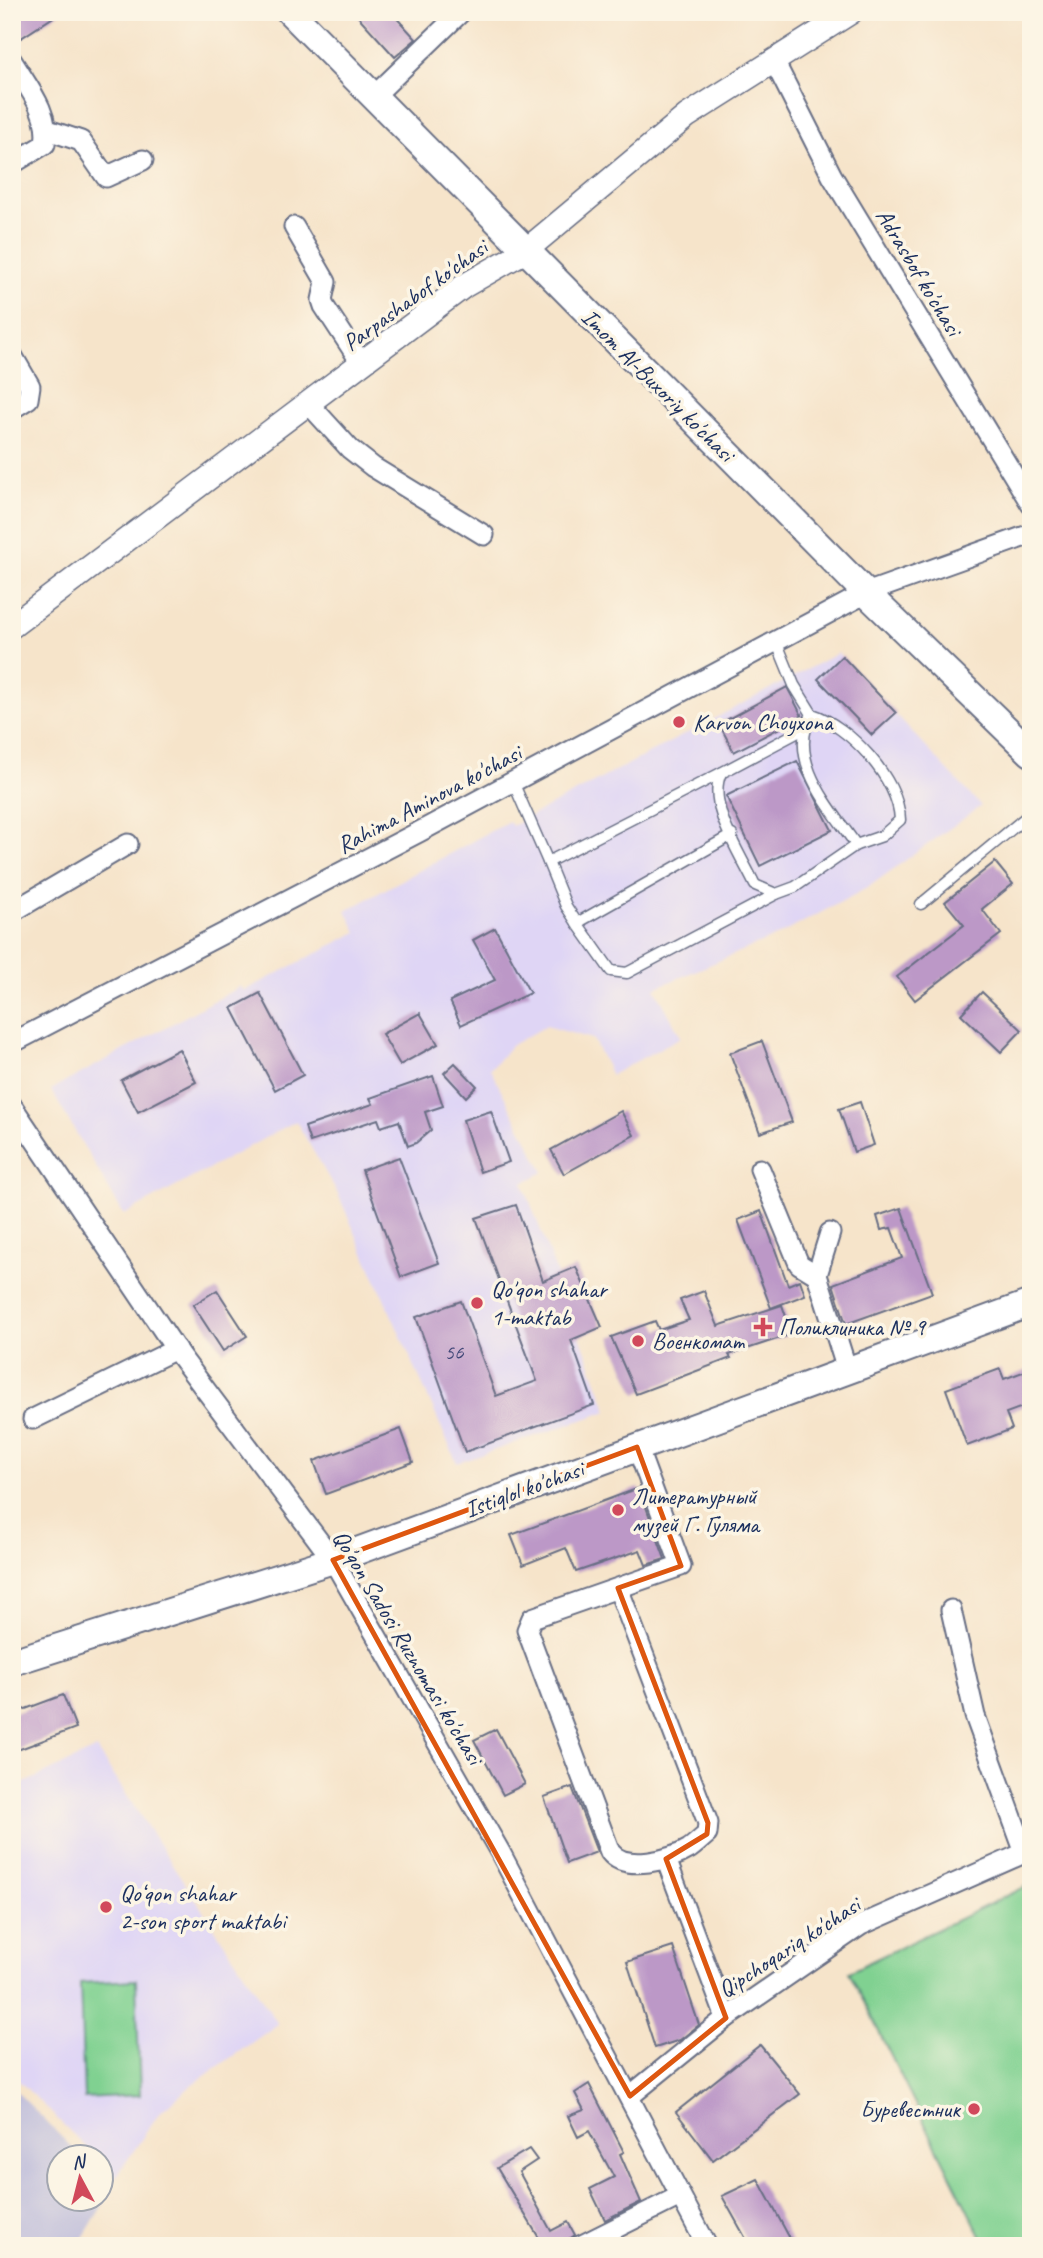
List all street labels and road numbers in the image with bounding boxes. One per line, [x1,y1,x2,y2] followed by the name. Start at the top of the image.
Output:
[869,203,970,343] street label: Adrasbof ko'chasi
[337,231,495,358] street label: Parpashabof ko'chasi
[575,302,743,470] street label: Imom Al-Buxoriy ko'chasi
[332,737,529,860] street label: Rahima Aminova ko'chasi
[461,1453,590,1524] street label: Istiqlol ko'chasi
[326,1524,491,1772] street label: Qo'qon Sadosi Ruznomasi ko'chasi
[712,1889,868,2004] street label: Qipchoqariq ko'chasi

